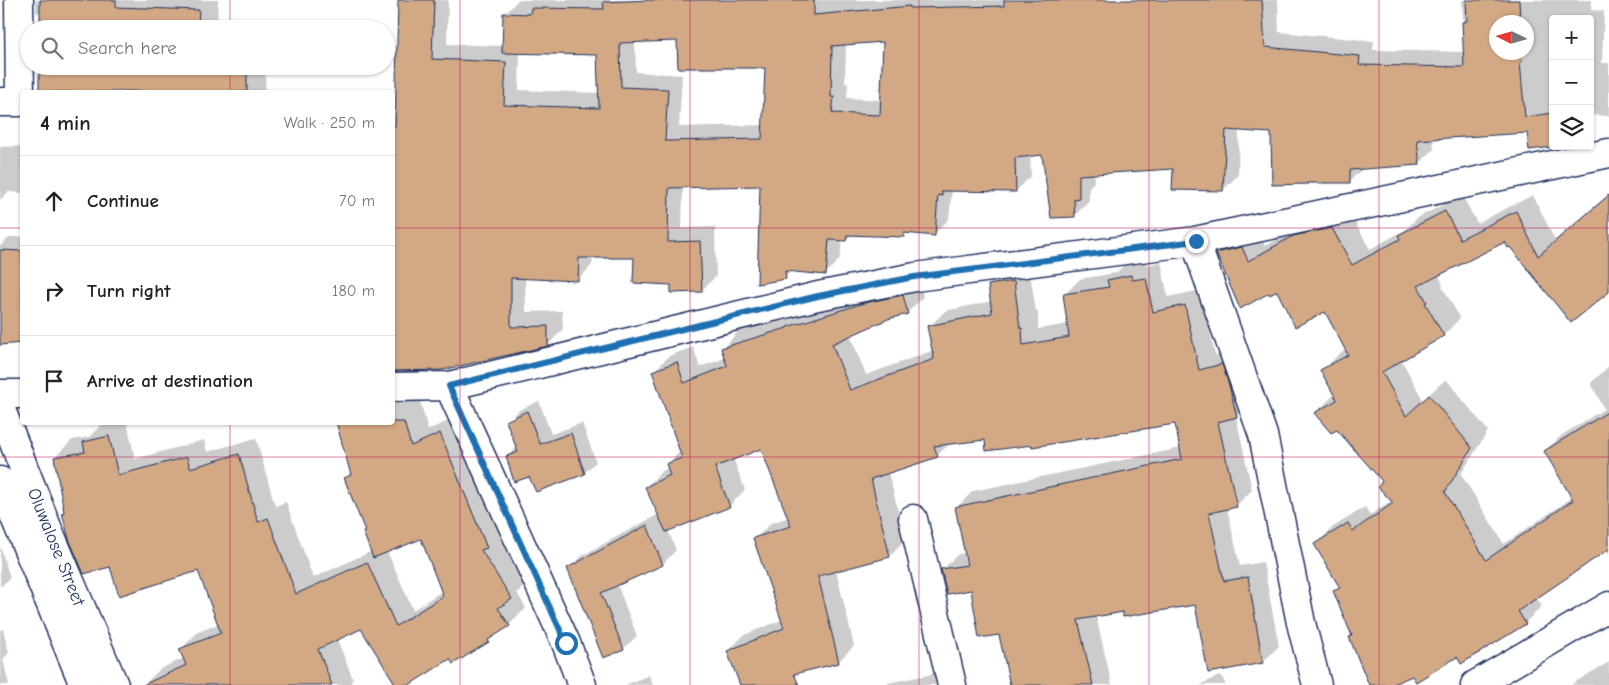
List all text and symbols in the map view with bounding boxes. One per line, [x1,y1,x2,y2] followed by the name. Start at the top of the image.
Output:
[1489,15,1534,60] north arrow
[1549,15,1594,150] map controls
[1549,15,1594,60] button: +
[20,20,395,75] search box
[38,34,66,62] icon: search
[78,37,177,59] text: Search here
[1549,60,1594,105] button: −
[1549,105,1594,150] button: layers
[40,111,91,135] text: 4 min
[284,114,375,132] text: Walk · 250 m
[40,187,68,215] icon: ahead
[87,190,159,212] text: Continue
[339,192,375,210] text: 70 m
[1185,230,1208,253] route end
[40,277,68,305] icon: right
[87,280,171,302] text: Turn right
[332,282,375,300] text: 180 m
[40,367,68,395] icon: arrive
[87,370,253,392] text: Arrive at destination
[23,485,90,610] street label: Oluwalose Street
[555,632,578,655] route start

